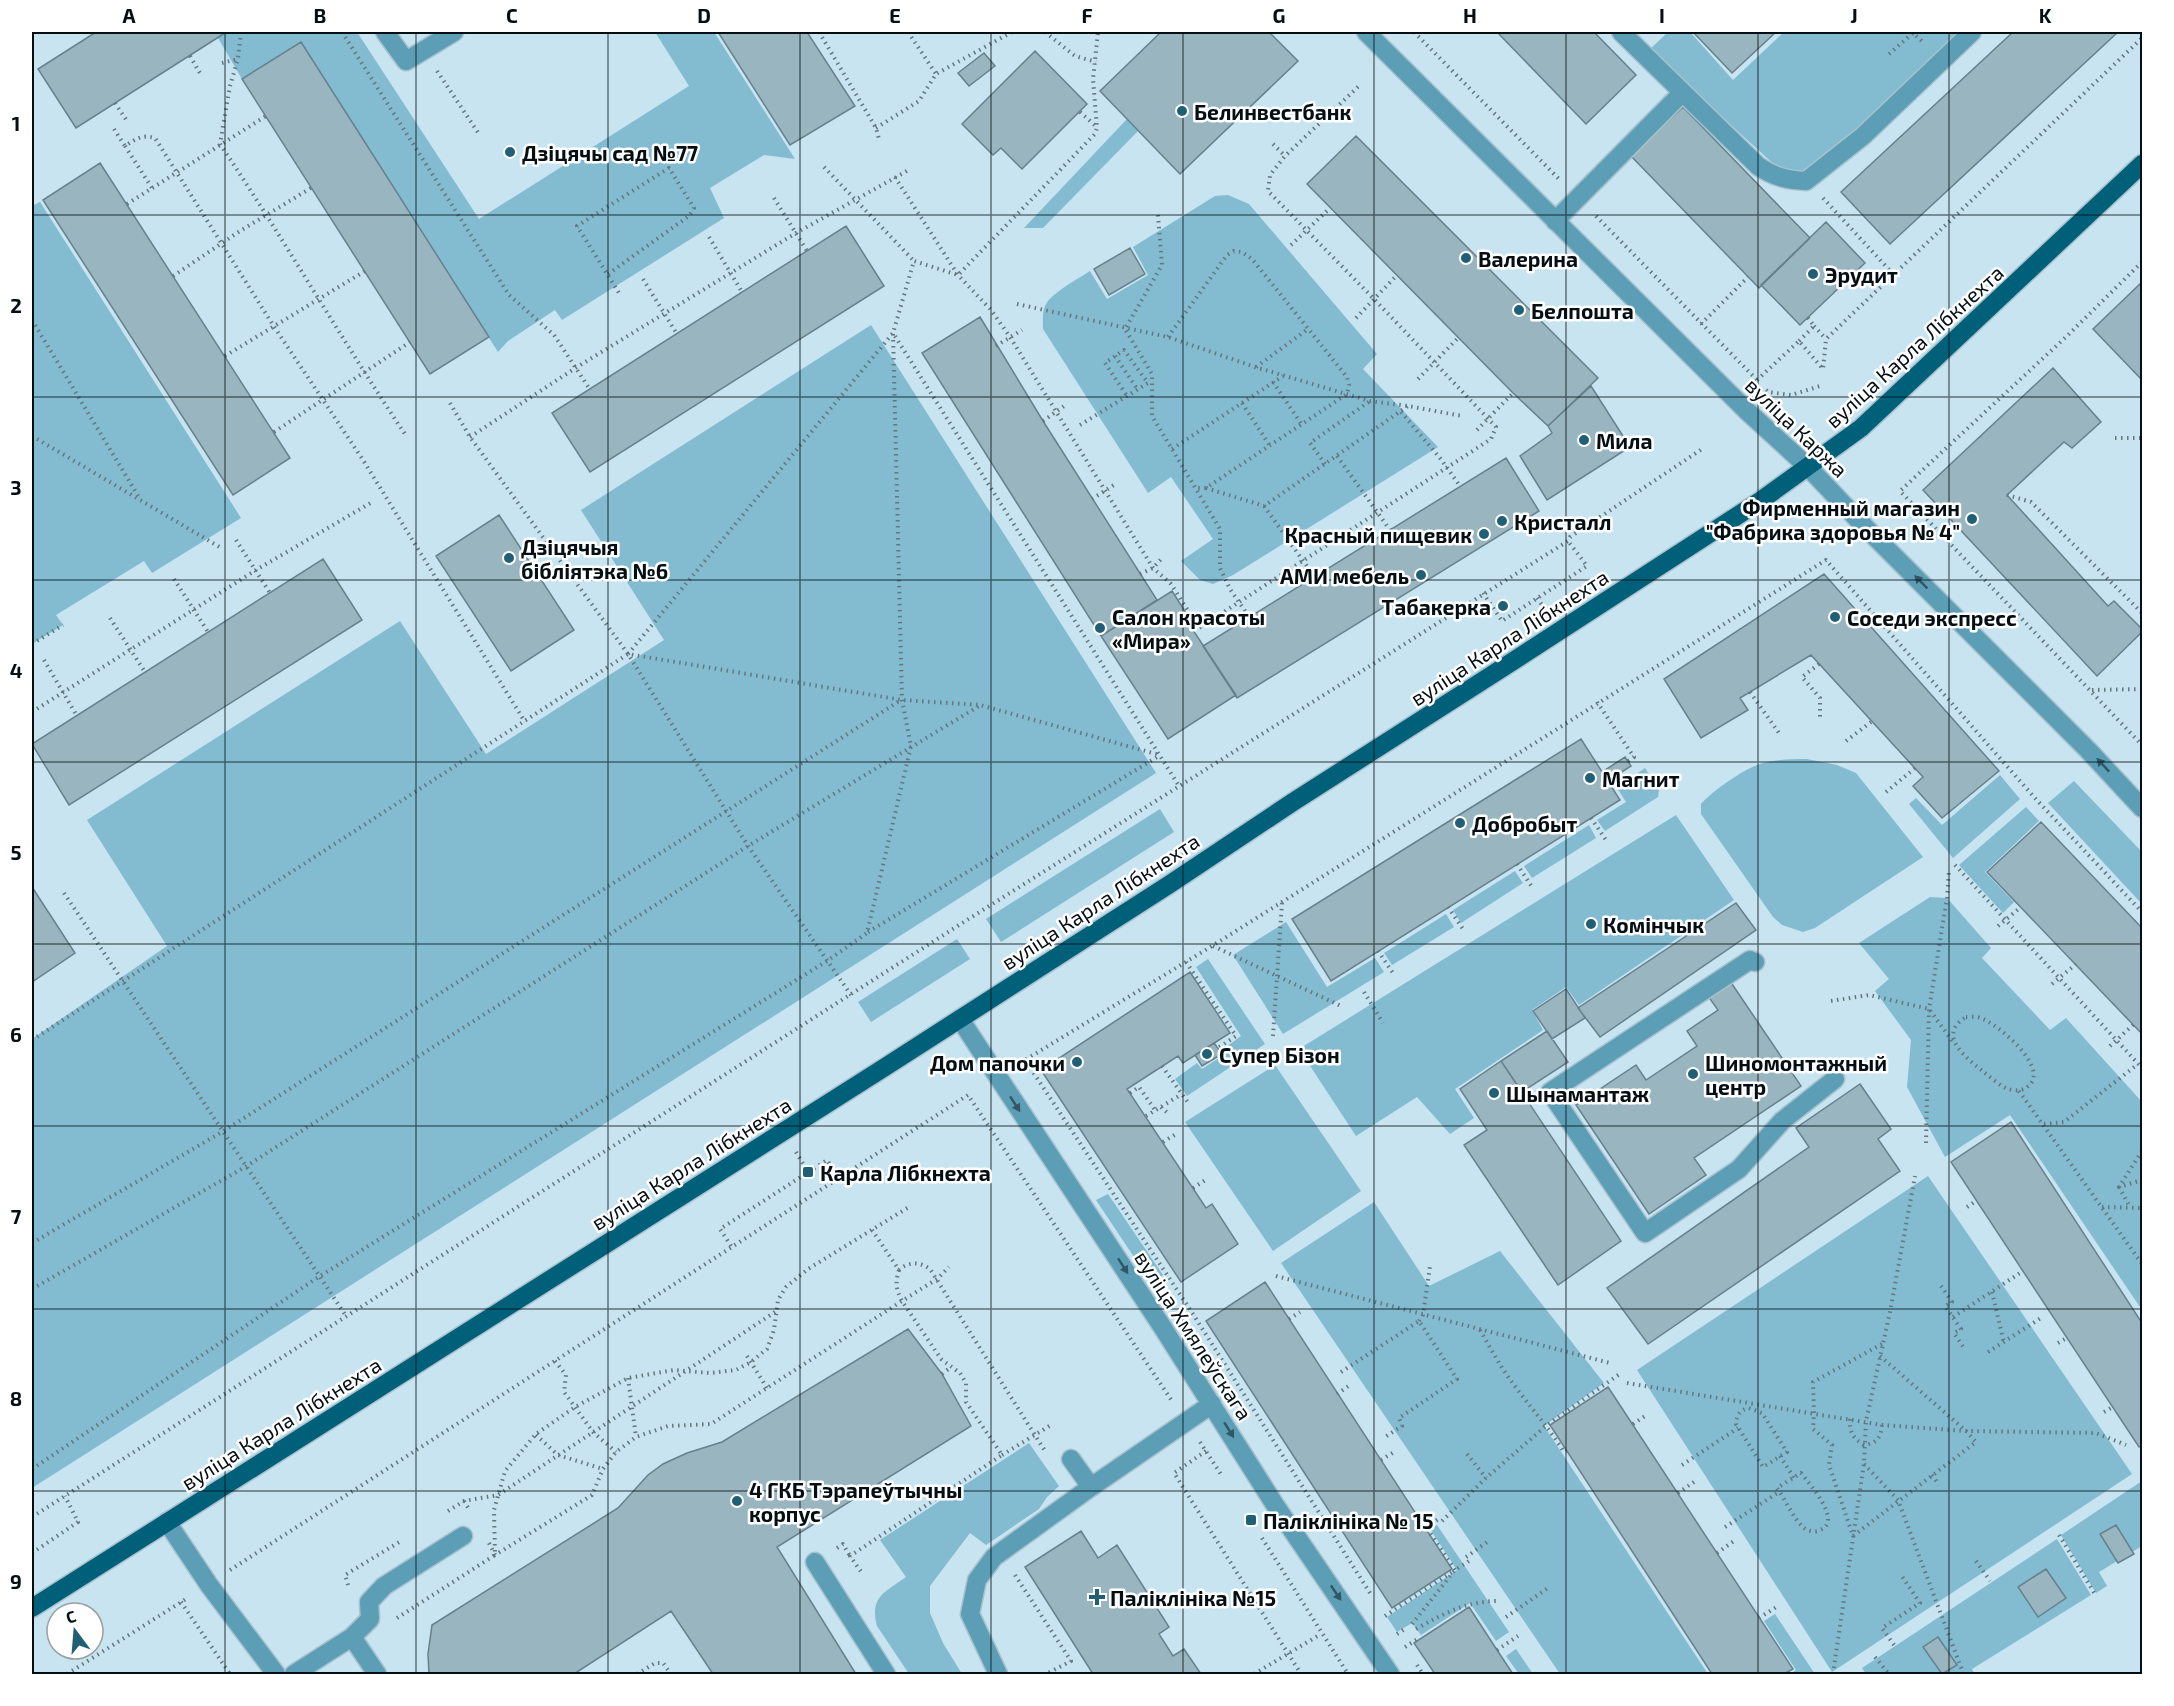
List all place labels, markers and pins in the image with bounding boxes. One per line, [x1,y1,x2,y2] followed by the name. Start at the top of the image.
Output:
[1194,99,1352,124] place label: Белинвестбанк
[1175,104,1189,118] marker: Белинвестбанк
[522,140,698,165] place label: Дзіцячы сад №77
[503,145,517,159] marker: Дзіцячы сад №77
[1478,246,1578,271] place label: Валерина
[1459,251,1473,265] marker: Валерина
[1825,262,1898,287] place label: Эрудит
[1806,267,1820,281] marker: Эрудит
[1531,298,1634,323] place label: Белпошта
[1512,303,1526,317] marker: Белпошта
[1596,428,1653,453] place label: Мила
[1577,433,1591,447] marker: Мила
[1706,495,1960,544] place label: Фирменный магазин "Фабрика здоровья № 4"
[1514,509,1611,534] place label: Кристалл
[1965,512,1979,526] marker: Фирменный магазин "Фабрика здоровья № 4"
[1495,514,1509,528] marker: Кристалл
[1284,522,1472,547] place label: Красный пищевик
[1477,527,1491,541] marker: Красный пищевик
[521,534,668,583] place label: Дзіцячыя бібліятэка №6
[502,551,516,565] marker: Дзіцячыя бібліятэка №6
[1280,563,1409,588] place label: АМИ мебель
[1414,568,1428,582] marker: АМИ мебель
[1382,594,1491,619] place label: Табакерка
[1496,599,1510,613] marker: Табакерка
[1112,604,1265,653] place label: Салон красоты «Мира»
[1847,605,2017,630] place label: Соседи экспресс
[1828,610,1842,624] marker: Соседи экспресс
[1093,621,1107,635] marker: Салон красоты «Мира»
[1602,766,1680,791] place label: Магнит
[1583,771,1597,785] marker: Магнит
[1472,811,1577,836] place label: Добробыт
[1453,816,1467,830] marker: Добробыт
[1603,912,1704,937] place label: Комінчык
[1584,917,1598,931] marker: Комінчык
[1219,1042,1340,1067] place label: Супер Бізон
[1200,1047,1214,1061] marker: Супер Бізон
[930,1050,1065,1075] place label: Дом папочки
[1705,1050,1887,1099] place label: Шиномонтажный центр
[1070,1055,1084,1069] marker: Дом папочки
[1686,1067,1700,1081] marker: Шиномонтажный центр
[1506,1081,1649,1106] place label: Шынамантаж
[1487,1086,1501,1100] marker: Шынамантаж
[820,1160,991,1185] place label: Карла Лібкнехта
[801,1165,815,1179] marker: Карла Лібкнехта
[749,1477,962,1526] place label: 4 ГКБ Тэрапеўтычны корпус
[730,1494,744,1508] marker: 4 ГКБ Тэрапеўтычны корпус
[1263,1508,1434,1533] place label: Паліклініка № 15
[1244,1513,1258,1527] marker: Паліклініка № 15
[1110,1585,1276,1610] place label: Паліклініка №15
[1088,1588,1106,1606] marker: Паліклініка №15

